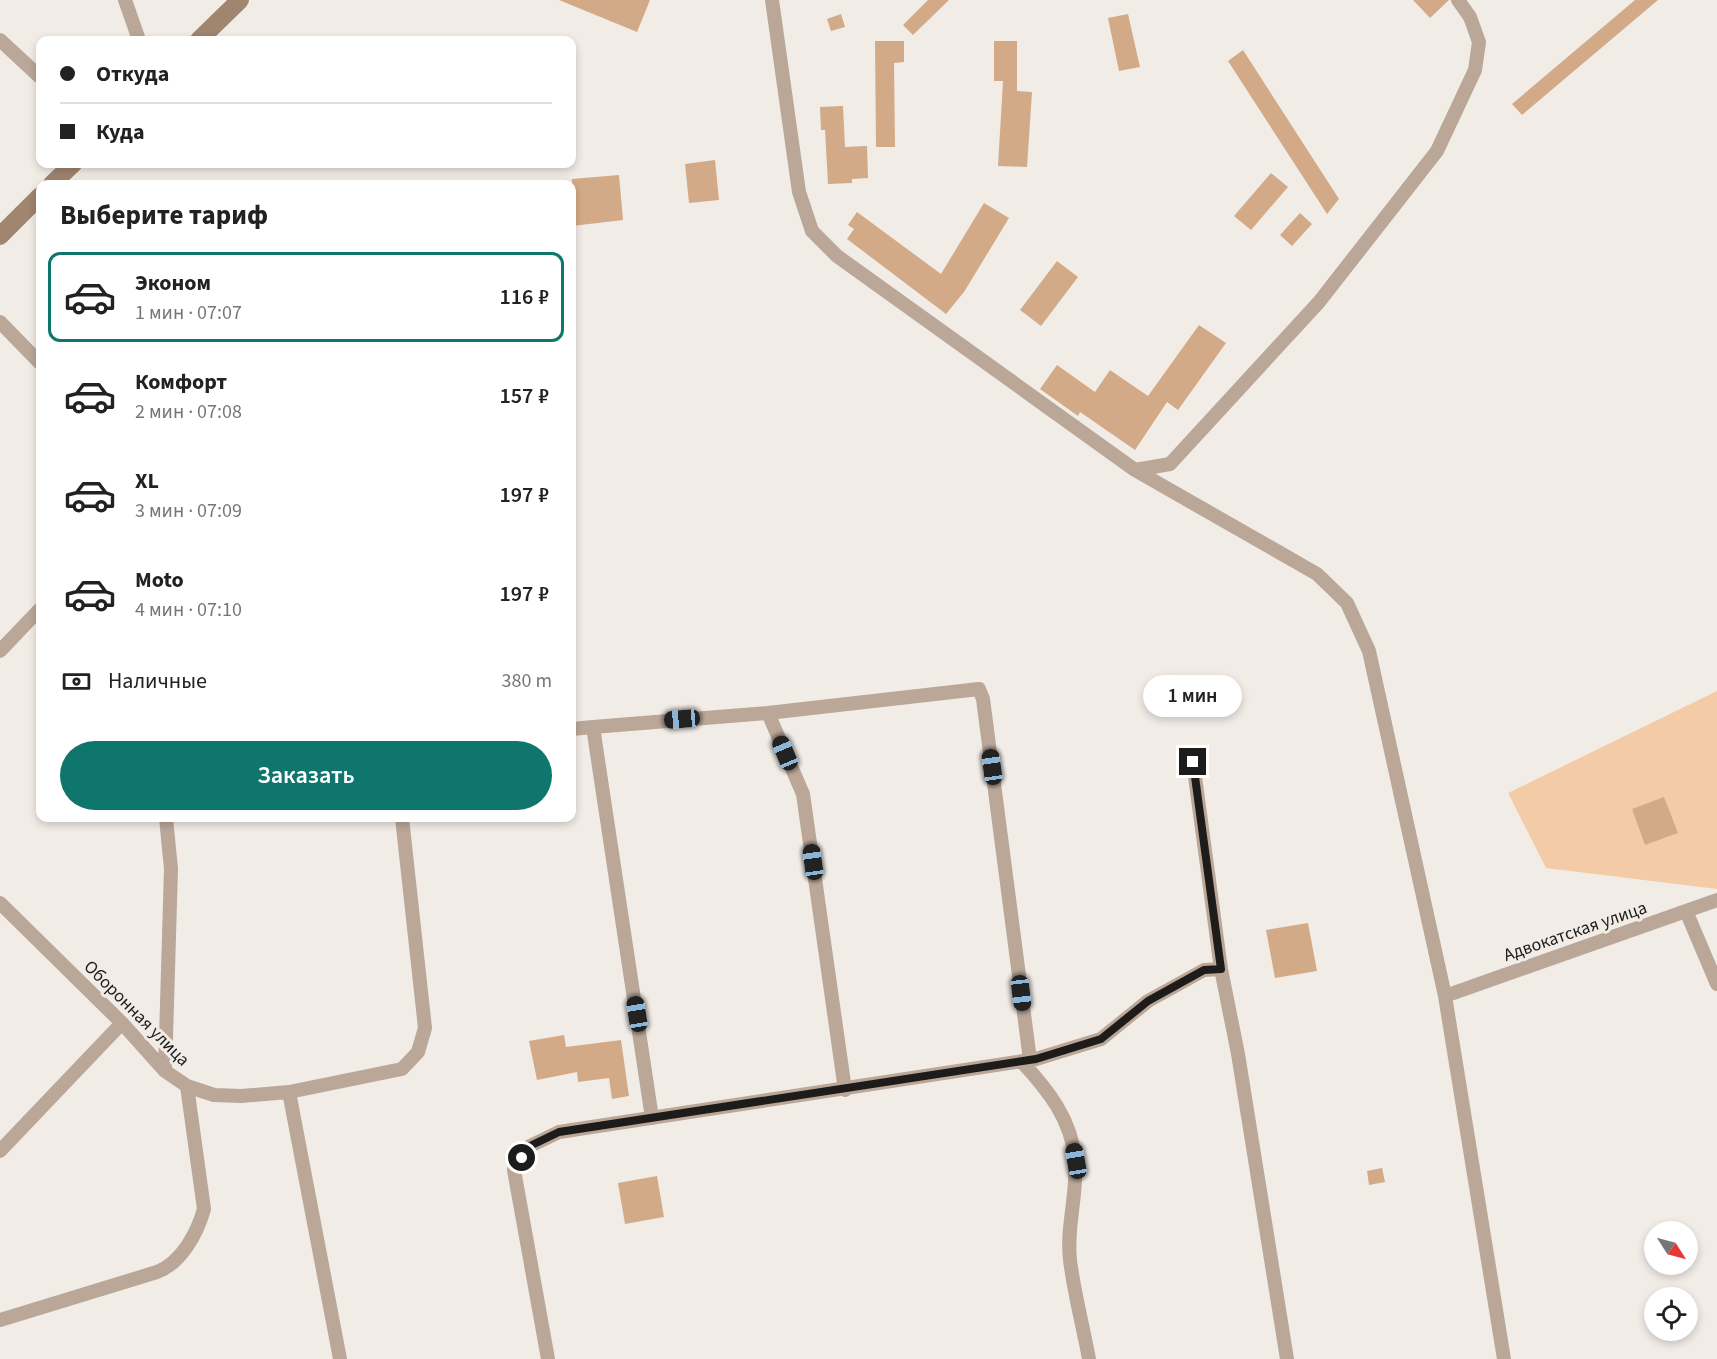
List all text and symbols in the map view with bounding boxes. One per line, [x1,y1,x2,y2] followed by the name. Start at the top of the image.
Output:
[96,58,169,90] text: Откуда
[96,116,145,148] text: Куда
[60,196,268,235] text: Выберите тариф
[135,267,211,299] text: Эконом
[63,270,117,324] icon: car
[499,281,549,313] text: 116 ₽
[135,299,242,327] text: 1 мин · 07:07
[135,366,227,398] text: Комфорт
[63,369,117,423] icon: car
[499,380,549,412] text: 157 ₽
[135,398,242,426] text: 2 мин · 07:08
[135,465,159,497] text: XL
[63,468,117,522] icon: car
[499,479,549,511] text: 197 ₽
[135,497,242,525] text: 3 мин · 07:09
[135,564,184,596] text: Moto
[63,567,117,621] icon: car
[499,578,549,610] text: 197 ₽
[135,596,242,624] text: 4 мин · 07:10
[60,665,93,698] icon: cash
[108,665,207,697] text: Наличные
[502,667,552,695] text: 380 m
[1144,675,1242,717] callout: 1 мин
[1167,682,1218,710] text: 1 мин
[663,708,701,730] car
[770,733,800,773] car
[60,741,552,810] button: Заказать
[981,748,1003,786] car
[1179,748,1206,775] route end
[802,843,824,881] car
[1500,895,1650,968] street label: Адвокатская улица
[78,955,195,1072] street label: Оборонная улица
[1010,974,1032,1012] car
[625,995,649,1033] car
[1064,1142,1088,1180] car
[508,1144,535,1171] route start
[1644,1221,1698,1275] north arrow
[1644,1221,1698,1341] map controls
[1644,1287,1698,1341] button: locate

